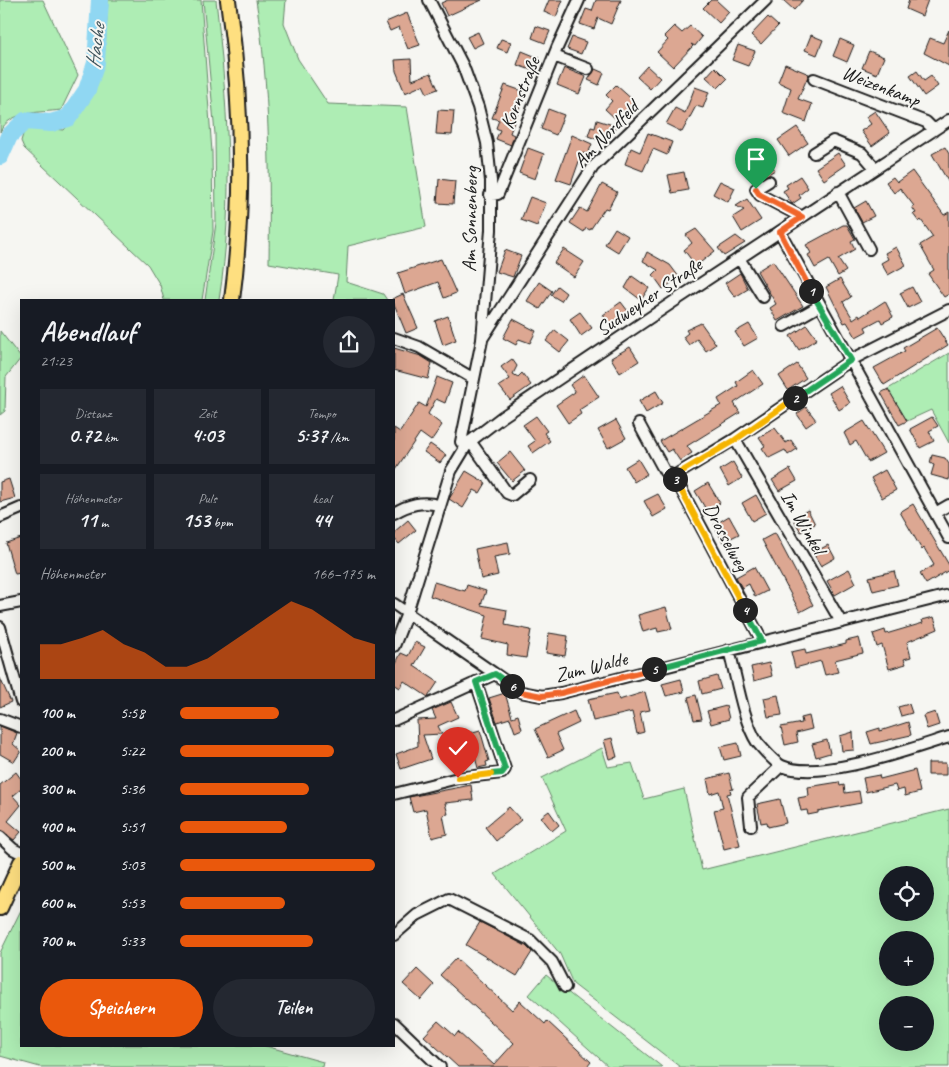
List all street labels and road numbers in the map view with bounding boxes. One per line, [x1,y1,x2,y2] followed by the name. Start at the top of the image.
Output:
[494,52,546,133] street label: Kornstraße
[838,60,925,113] street label: Weizenkamp
[568,93,646,173] street label: Am Nordfeld
[457,165,483,272] street label: Am Sonnenberg
[591,251,708,342] street label: Sudweyher Straße
[775,486,833,561] street label: Im Winkel
[698,499,755,577] street label: Drosselweg
[552,646,631,688] street label: Zum Walde

